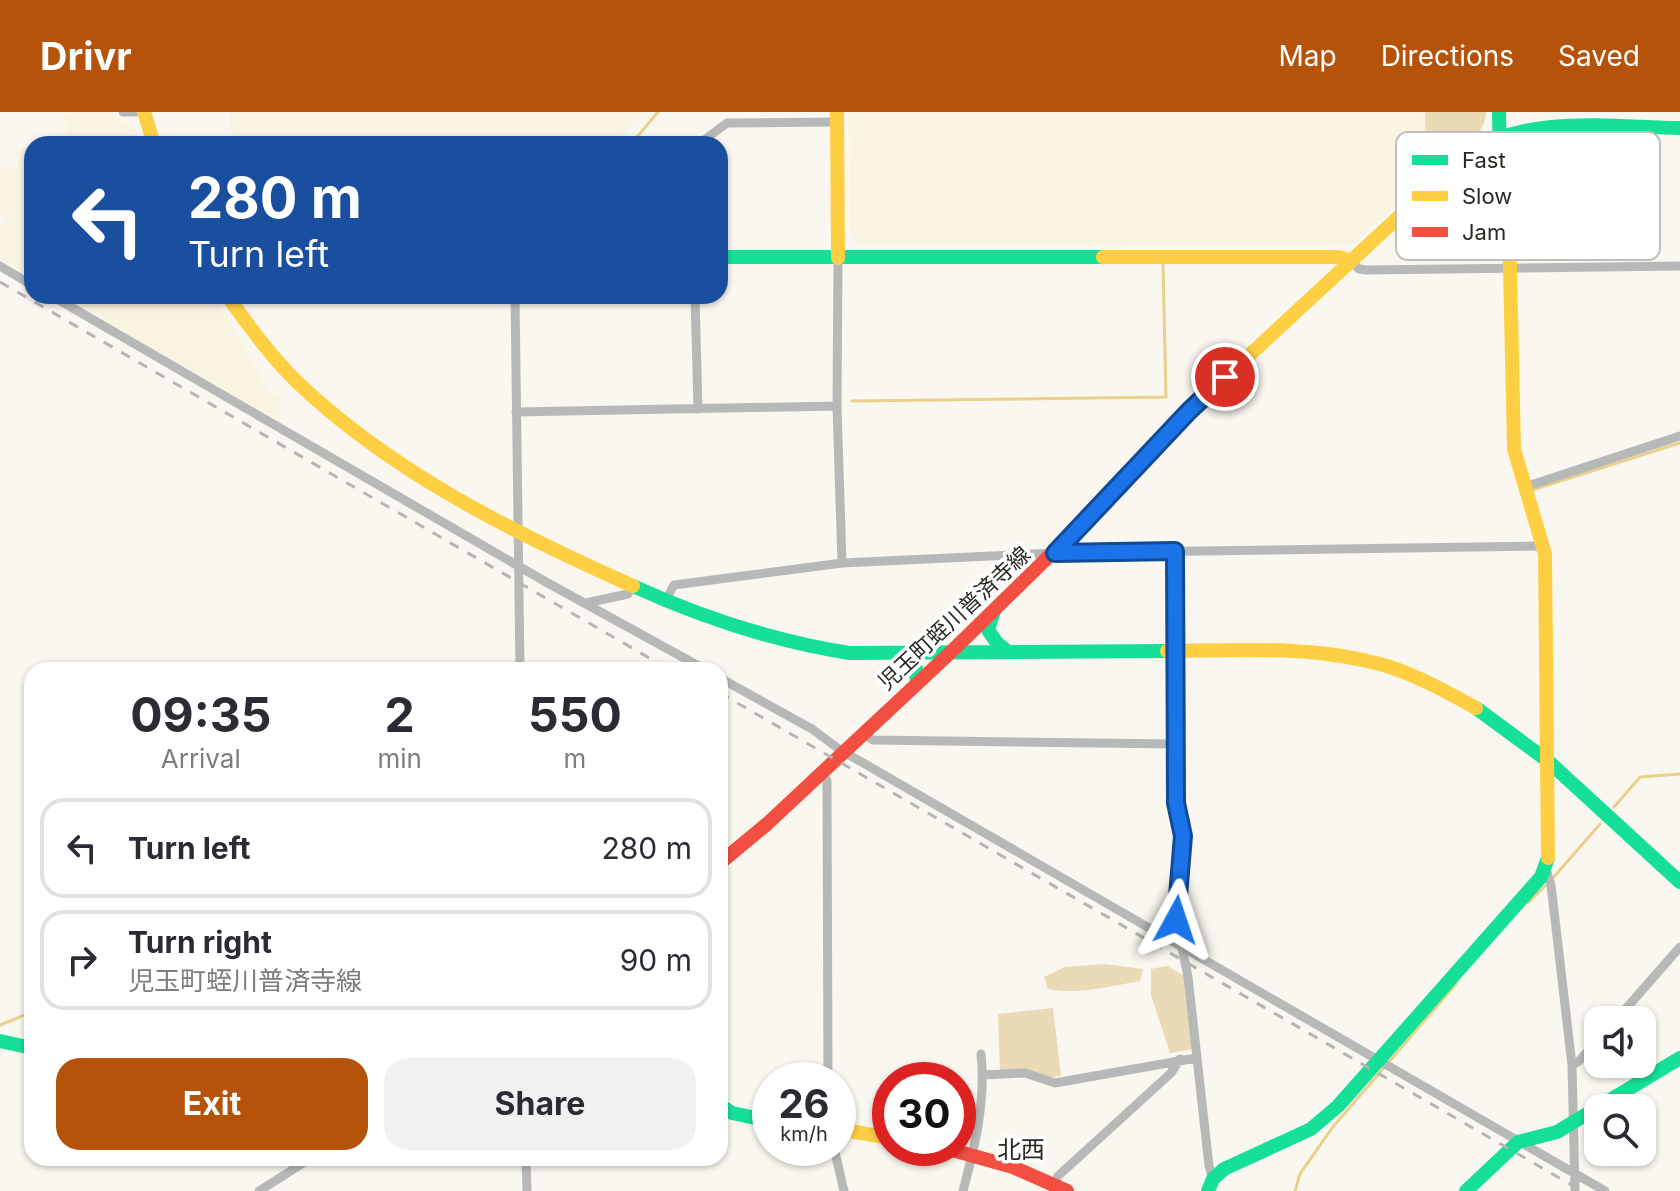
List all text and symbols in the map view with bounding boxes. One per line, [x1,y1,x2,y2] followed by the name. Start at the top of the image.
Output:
[40,33,132,79] text: Drivr
[1278,39,1337,73] text: Map
[1381,39,1514,73] text: Directions
[1558,39,1640,73] text: Saved
[1396,132,1660,260] legend
[1462,147,1506,173] text: Fast
[188,164,362,232] text: 280 m
[56,168,160,272] icon: left
[1462,183,1512,209] text: Slow
[1462,219,1506,245] text: Jam
[188,232,329,276] text: Turn left
[1191,343,1259,411] pin
[1203,355,1247,399] icon: arrive
[873,541,1035,695] street label: 児玉町蛭川普済寺線
[130,685,271,744] text: 09:35
[385,685,415,744] text: 2
[528,685,622,744] text: 550
[161,743,241,774] text: Arrival
[378,743,422,774] text: min
[564,743,586,774] text: m
[60,826,104,870] icon: left
[128,830,250,866] text: Turn left
[602,830,692,866] text: 280 m
[1134,878,1218,962] position arrow
[128,924,272,960] text: Turn right
[60,938,104,982] icon: right
[620,942,692,978] text: 90 m
[128,965,362,996] text: 児玉町蛭川普済寺線
[1584,1006,1656,1166] map controls
[1584,1006,1656,1078] button: sound
[56,1058,368,1150] button: Exit
[384,1058,696,1150] button: Share
[872,1062,976,1166] speed limit sign: 30
[778,1079,830,1128] text: 26
[1584,1094,1656,1166] button: search
[780,1122,828,1146] text: km/h
[997,1135,1045,1164] district label: 北西

